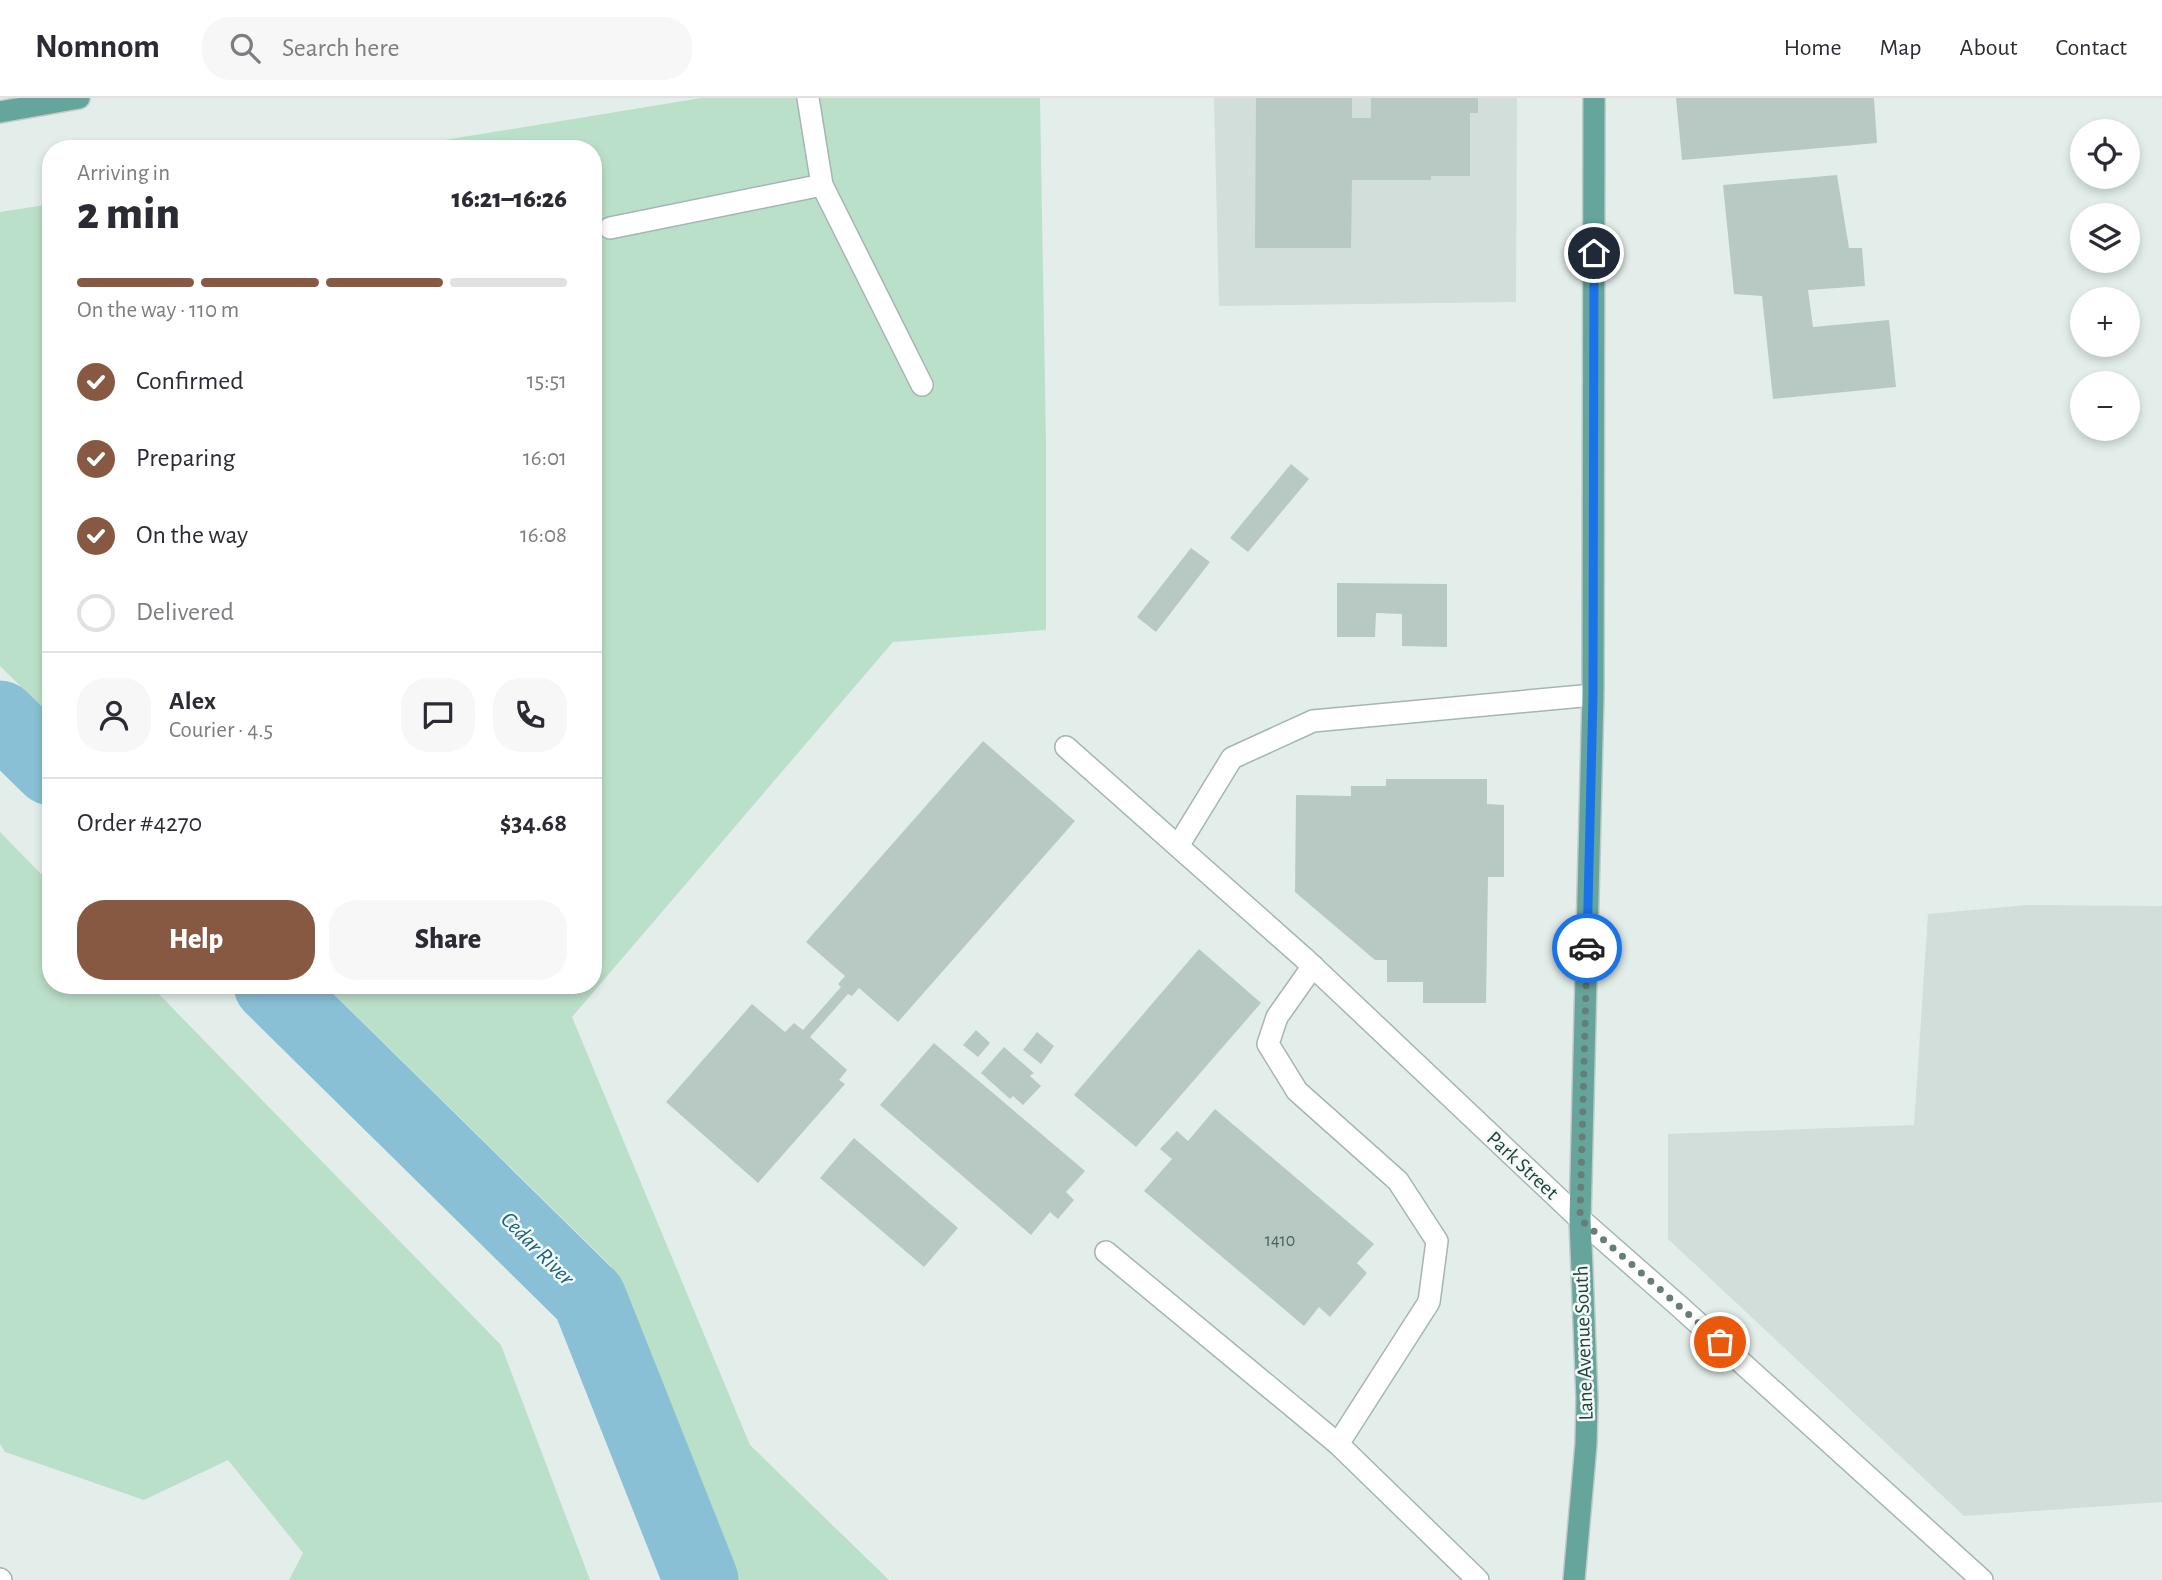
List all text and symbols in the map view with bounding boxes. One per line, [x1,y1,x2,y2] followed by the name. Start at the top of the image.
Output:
[202,17,692,80] search box
[226,29,264,67] icon: search
[35,31,160,64] text: Nomnom
[282,35,400,61] text: Search here
[1784,36,1842,60] text: Home
[1880,36,1922,60] text: Map
[1960,36,2017,60] text: About
[2055,36,2127,60] text: Contact
[2070,119,2140,441] map controls
[2070,119,2140,189] button: locate
[77,162,170,185] text: Arriving in
[452,186,567,212] text: 16:21–16:26
[77,191,180,237] text: 2 min
[2070,203,2140,273] button: layers
[1564,223,1624,283] pin
[1575,234,1613,272] icon: home
[2070,287,2140,357] button: +
[77,299,239,322] text: On the way · 110 m
[77,363,115,401] icon: check
[136,368,244,394] text: Confirmed
[527,370,567,393] text: 15:51
[2070,371,2140,441] button: −
[77,440,115,478] icon: check
[136,445,235,471] text: Preparing
[523,447,567,470] text: 16:01
[77,517,115,555] icon: check
[136,522,248,548] text: On the way
[520,524,567,547] text: 16:08
[136,599,234,625] text: Delivered
[77,678,151,752] button: person
[401,678,475,752] button: chat
[493,678,567,752] button: phone
[169,688,216,714] text: Alex
[169,719,273,742] text: Courier · 4.5
[77,810,202,836] text: Order #4270
[500,810,567,836] text: $34.68
[77,900,315,980] button: Help
[329,900,567,980] button: Share
[1552,913,1622,983] courier
[1568,929,1606,967] icon: car
[1483,1127,1563,1204] street label: Park Street
[496,1208,578,1291] water label: Cedar River
[1265,1232,1295,1250] house number: 1410
[1570,1265,1597,1421] street label: Lane Avenue South
[1690,1312,1750,1372] pin
[1701,1323,1739,1361] icon: bag

